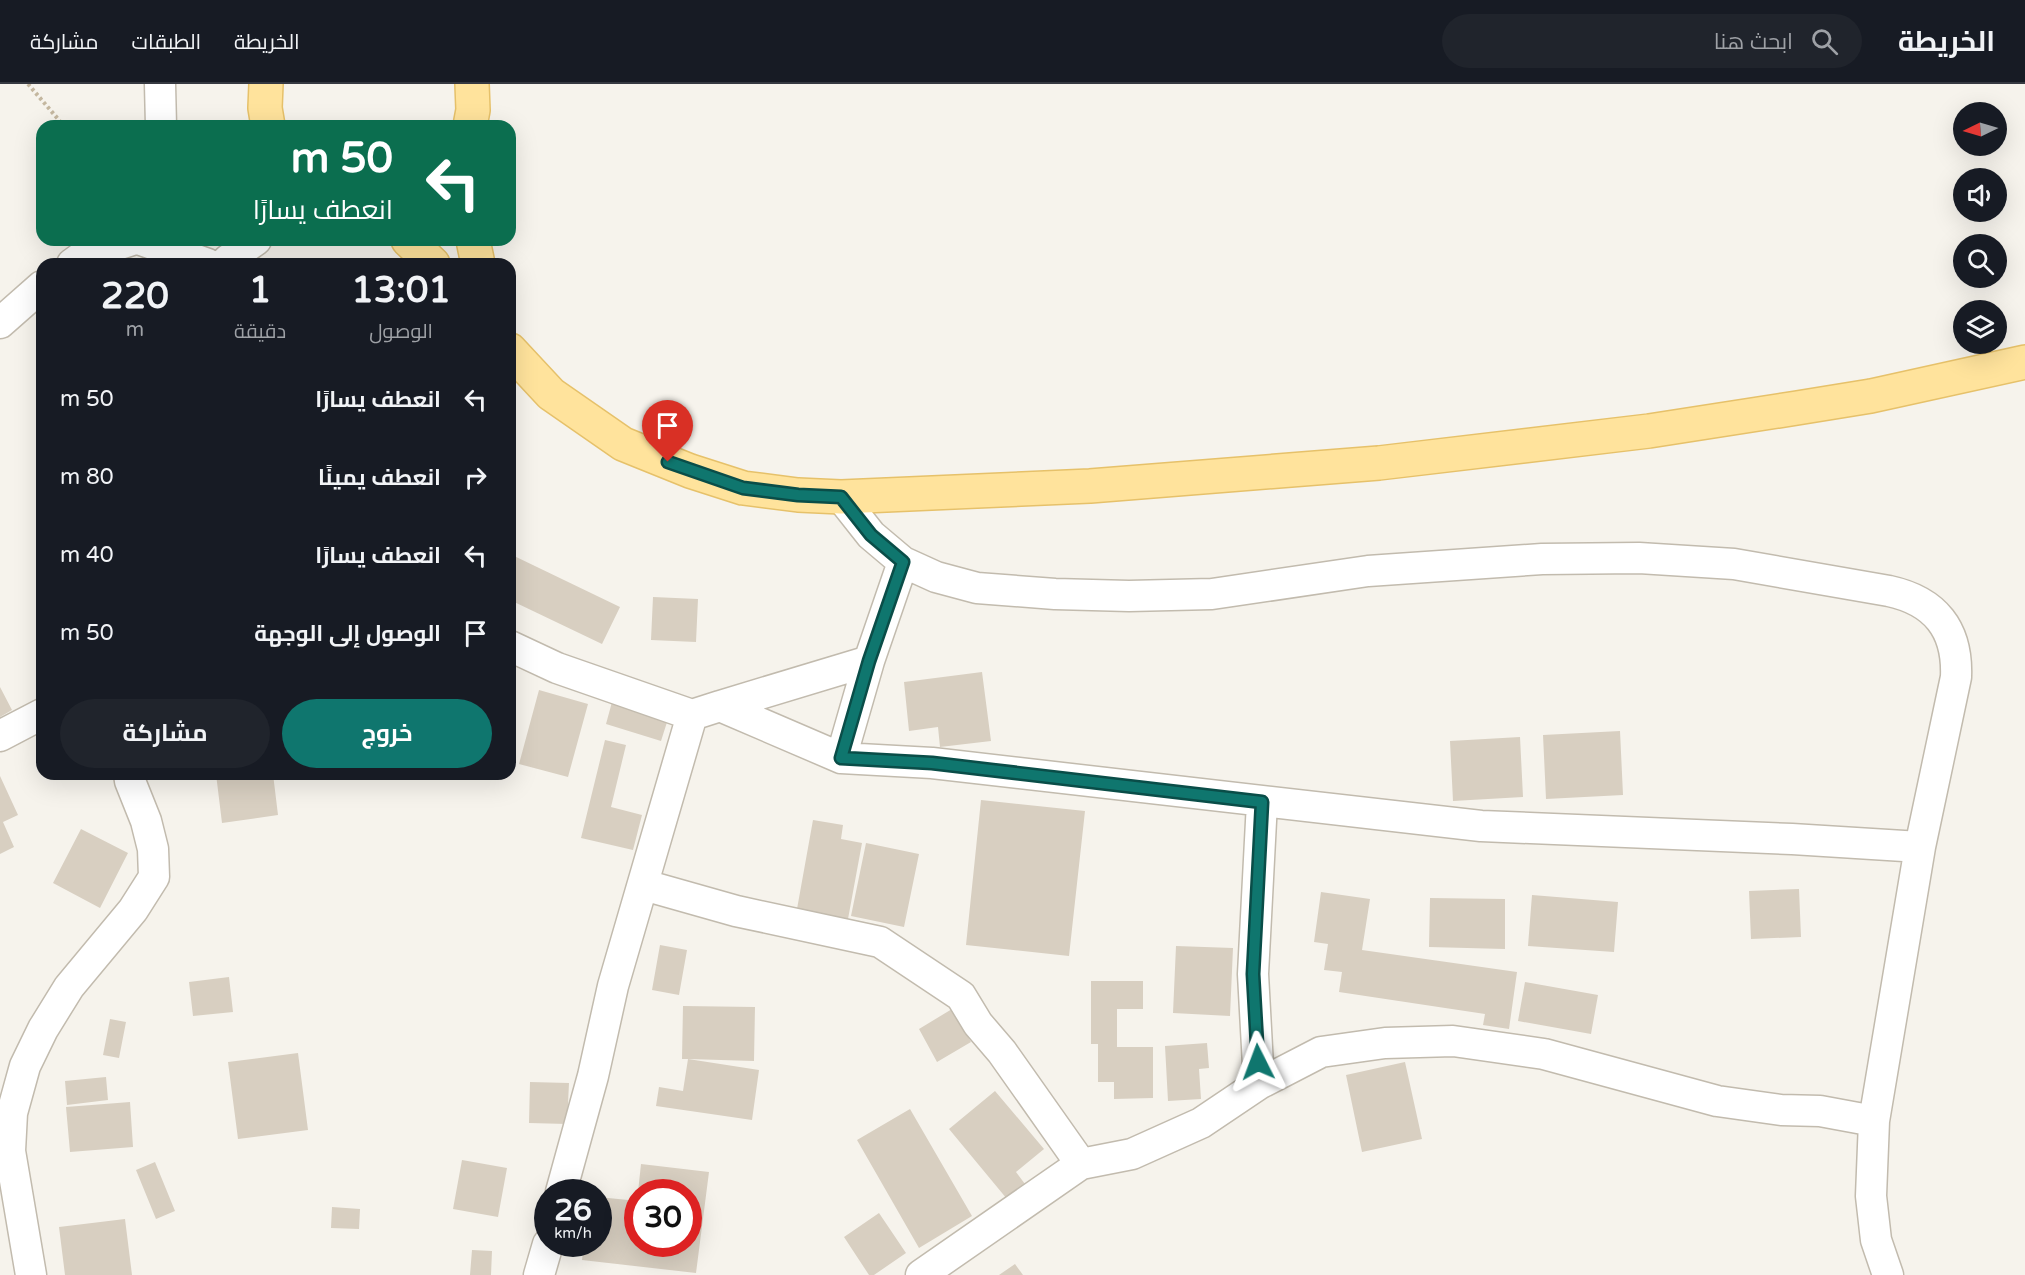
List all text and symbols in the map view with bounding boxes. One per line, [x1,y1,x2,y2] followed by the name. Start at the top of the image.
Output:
[1442,14,1862,68] search box
[1808,25,1841,58] icon: search
[1898,25,1995,59] text: الخريطة
[1714,29,1793,55] text: ابحث هنا
[30,30,99,55] text: مشاركة
[132,30,201,55] text: الطبقات
[234,30,300,55] text: الخريطة
[1953,102,2007,156] north arrow
[1953,102,2007,354] map controls
[291,133,393,184] text: 50 m
[414,144,492,222] icon: left
[1953,168,2007,222] button: sound
[253,194,393,227] text: انعطف يسارًا
[1953,234,2007,288] button: search
[249,269,271,312] text: 1
[351,269,451,312] text: 13:01
[101,275,169,318] text: 220
[1953,300,2007,354] button: layers
[126,318,144,342] text: m
[234,320,286,344] text: دقيقة
[369,320,433,344] text: الوصول
[459,383,492,416] icon: left
[60,386,114,412] text: 50 m
[315,387,441,413] text: انعطف يسارًا
[642,400,693,462] pin
[651,409,684,442] icon: arrive
[459,461,492,494] icon: right
[60,464,114,490] text: 80 m
[318,465,441,491] text: انعطف يمينًا
[459,539,492,572] icon: left
[60,542,114,568] text: 40 m
[315,543,441,569] text: انعطف يسارًا
[459,617,492,650] icon: arrive
[60,620,114,646] text: 50 m
[254,621,441,647] text: الوصول إلى الوجهة
[60,699,270,768] button: مشاركة
[282,699,492,768] button: خروج
[1226,1030,1290,1094] position arrow
[624,1179,702,1257] speed limit sign: 30
[554,1192,592,1229] text: 26
[554,1224,592,1242] text: km/h

